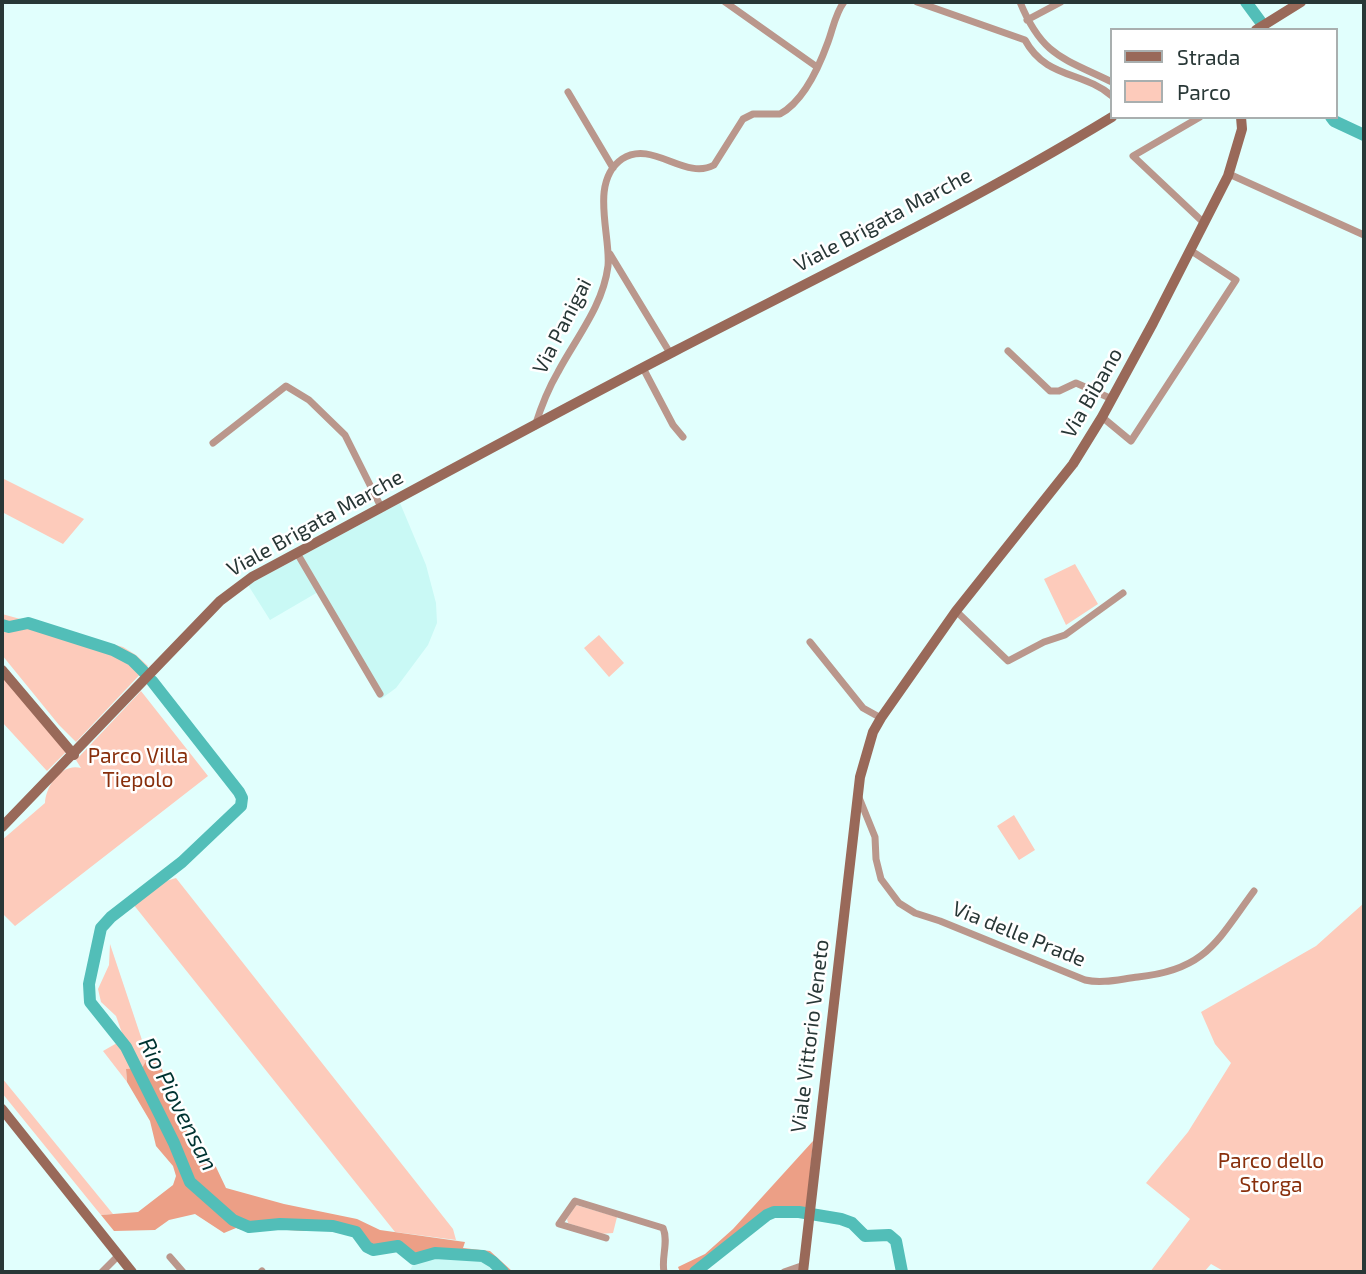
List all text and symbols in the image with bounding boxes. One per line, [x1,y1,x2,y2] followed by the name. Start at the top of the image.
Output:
[1110,28,1338,119] legend
[1177,44,1240,69] text: Strada
[1177,79,1231,104] text: Parco
[790,162,976,278] street label: Viale Brigata Marche
[527,274,597,378] street label: Via Panigai
[1056,343,1128,443] street label: Via Bibano
[222,464,408,582] street label: Viale Brigata Marche
[88,743,188,793] park label: Parco Villa Tiepolo
[949,896,1089,972] street label: Via delle Prade
[786,938,834,1134] street label: Viale Vittorio Veneto
[133,1033,223,1175] water label: Rio Piovensan
[1218,1148,1324,1198] park label: Parco dello Storga

